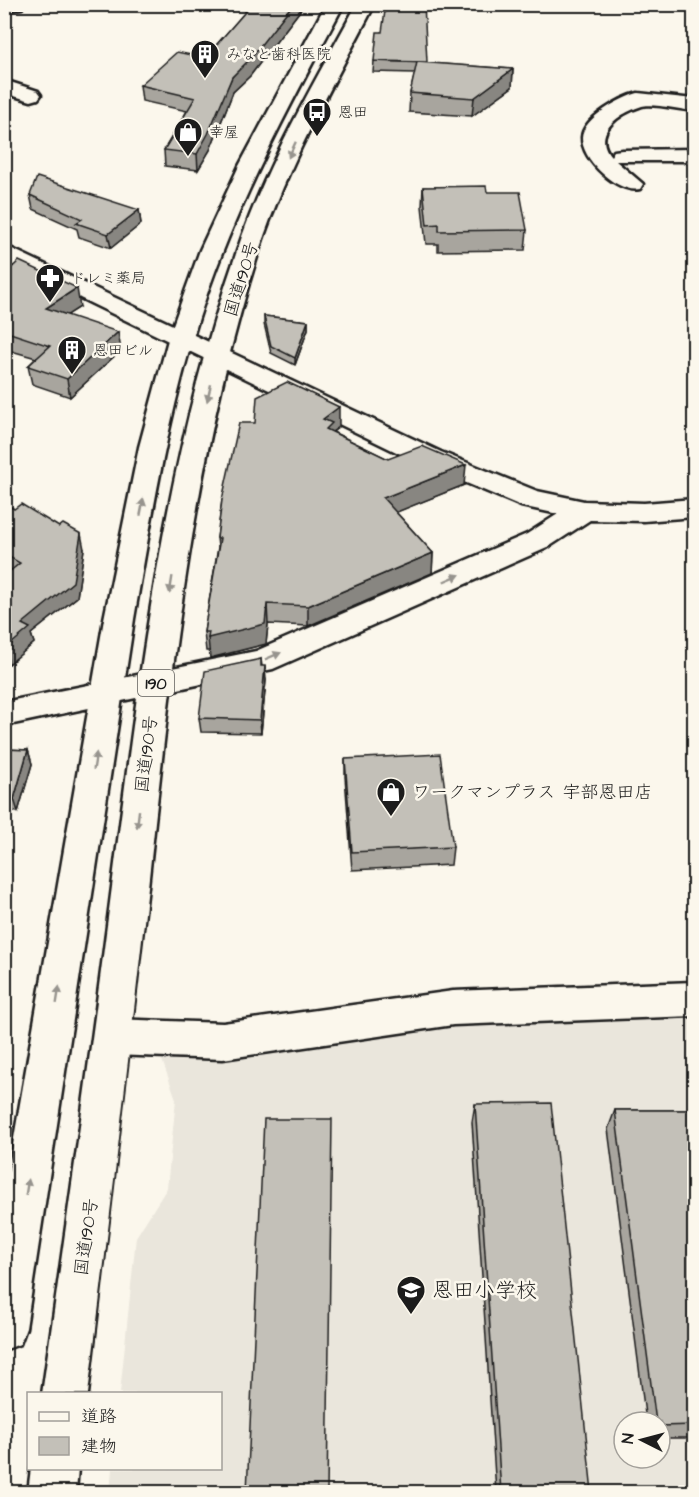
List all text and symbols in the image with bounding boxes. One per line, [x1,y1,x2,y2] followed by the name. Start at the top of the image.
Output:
[189,38,221,80] building icon: みなと歯科医院
[226,44,331,65] place label: みなと歯科医院
[301,96,333,138] bus stop icon: 恩田
[338,102,368,123] place label: 恩田
[172,116,204,158] shop icon: 幸屋
[209,122,239,143] place label: 幸屋
[287,141,296,158] one-way arrow
[218,238,265,320] street label: 国道190号
[34,262,66,304] pharmacy icon: ドレミ薬局
[71,268,146,289] place label: ドレミ薬局
[56,334,88,376] building icon: 恩田ビル
[93,340,153,361] place label: 恩田ビル
[203,384,213,403] one-way arrow
[138,497,147,516] one-way arrow
[443,573,461,582] one-way arrow
[166,575,175,594] one-way arrow
[264,651,282,660] one-way arrow
[138,670,174,696] road number: 190
[129,714,164,794] street label: 国道190号
[91,751,100,770] one-way arrow
[375,776,407,818] shop icon: ワークマンプラス 宇部恩田店
[412,780,653,805] place label: ワークマンプラス 宇部恩田店
[133,810,143,829] one-way arrow
[54,985,63,1004] one-way arrow
[23,1178,32,1197] one-way arrow
[69,1197,104,1277] street label: 国道190号
[395,1274,427,1316] school or university icon: 恩田小学校
[432,1276,537,1305] place label: 恩田小学校
[27,1392,222,1470] legend
[81,1404,117,1429] text: 道路
[612,1410,672,1470] north arrow
[617,1432,640,1445] text: N
[81,1434,117,1459] text: 建物

